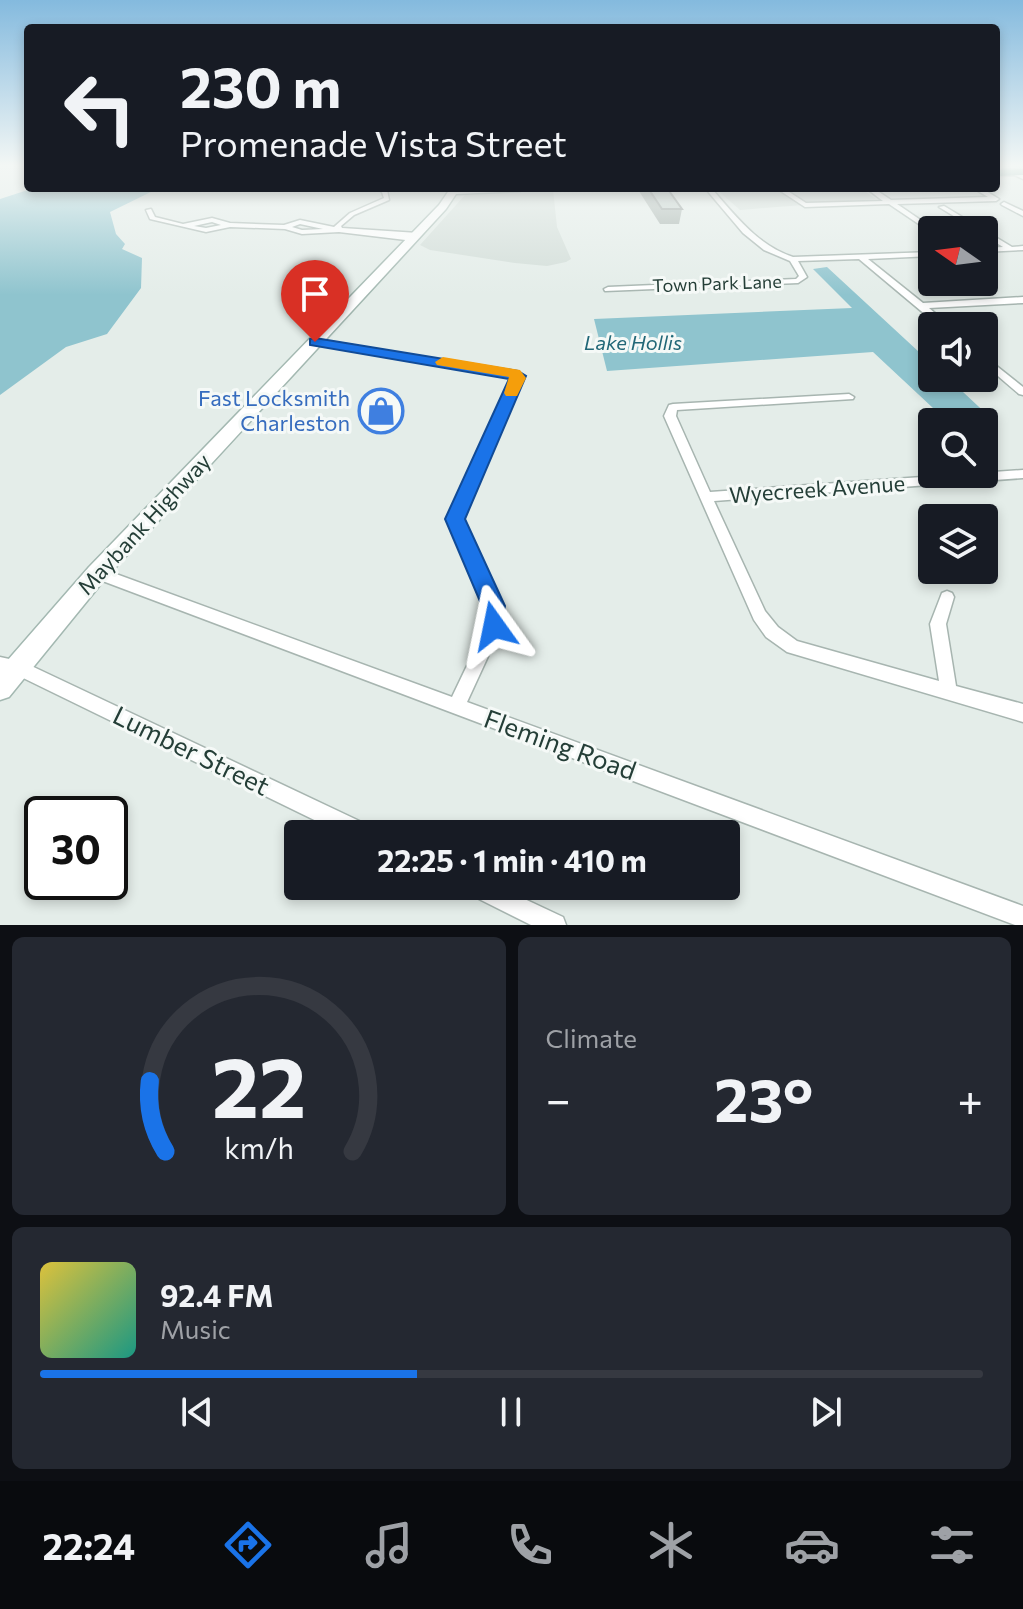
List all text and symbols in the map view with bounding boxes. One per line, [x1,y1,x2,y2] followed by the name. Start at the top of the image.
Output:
[180,51,341,120] text: 230 m
[48,56,152,160] icon: left
[180,120,567,164] text: Promenade Vista Street
[918,216,998,296] north arrow
[918,216,998,584] map controls
[281,260,349,342] pin
[652,270,782,296] street label: Town Park Lane
[293,272,337,316] icon: arrive
[918,312,998,392] button: sound
[584,330,682,354] water label: Lake Hollis
[198,384,350,436] place label: Fast Locksmith Charleston
[357,387,405,435] shop icon: Fast Locksmith Charleston
[918,408,998,488] button: search
[71,447,216,600] street label: Maybank Highway
[728,469,906,508] street label: Wyecreek Avenue
[918,504,998,584] button: layers
[452,584,536,668] position arrow
[108,698,275,801] street label: Lumber Street
[480,702,641,785] street label: Fleming Road
[24,796,128,900] speed limit sign: 30
[377,841,647,878] text: 22:25 · 1 min · 410 m
[546,1022,637,1053] text: Climate
[211,1033,306,1135] text: 22
[714,1061,813,1134] text: 23°
[546,1071,571,1125] text: −
[957,1071,983,1125] text: +
[224,1130,294,1165] text: km/h
[160,1276,273,1313] text: 92.4 FM
[160,1313,231,1344] text: Music
[175,1390,219,1434] icon: previous
[489,1390,533,1434] icon: pause
[804,1390,848,1434] icon: next
[220,1517,276,1573] icon: directions
[361,1517,417,1573] icon: music
[502,1517,558,1573] icon: phone
[643,1517,699,1573] icon: climate
[784,1517,840,1573] icon: car
[924,1517,980,1573] icon: filters
[42,1523,135,1567] text: 22:24

